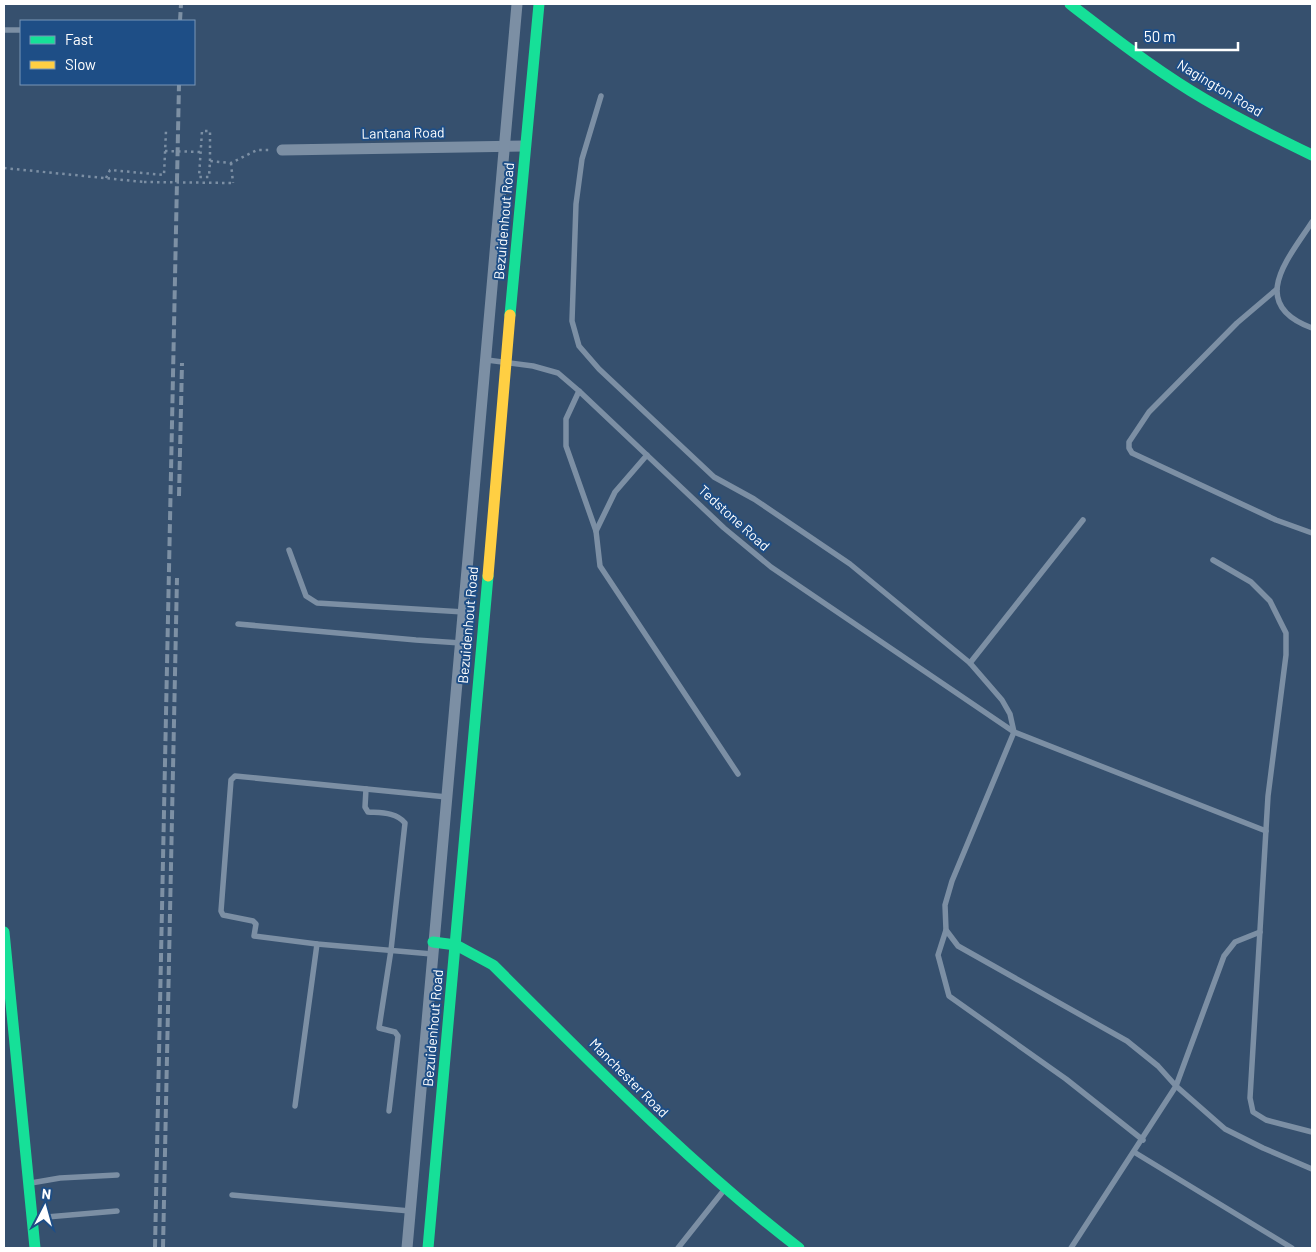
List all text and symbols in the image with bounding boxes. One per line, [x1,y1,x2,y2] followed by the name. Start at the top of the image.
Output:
[20,20,195,85] legend
[1136,20,1238,52] scale bar
[1144,27,1176,45] text: 50 m
[65,30,93,48] text: Fast
[65,55,96,73] text: Slow
[1175,55,1266,120] street label: Nagington Road
[361,123,445,142] street label: Lantana Road
[490,162,517,280] street label: Bezuidenhout Road
[695,481,773,554] street label: Tedstone Road
[454,566,481,684] street label: Bezuidenhout Road
[419,969,446,1087] street label: Bezuidenhout Road
[586,1035,672,1121] street label: Manchester Road
[20,1182,70,1232] north arrow
[41,1185,52,1203] text: N

